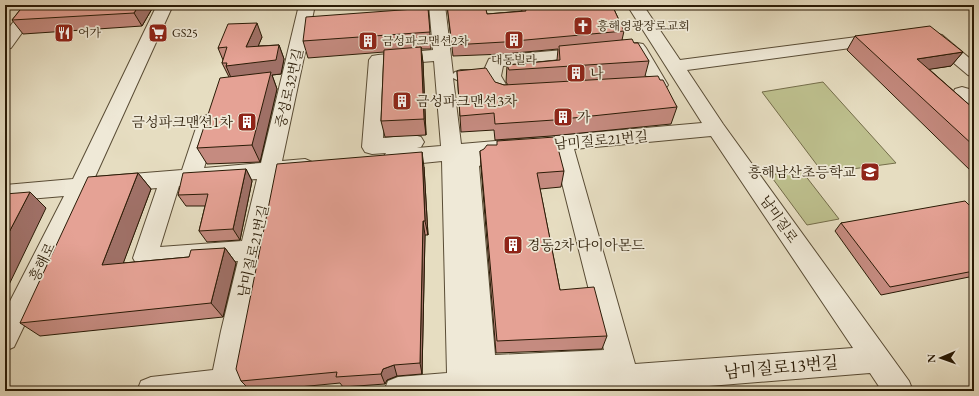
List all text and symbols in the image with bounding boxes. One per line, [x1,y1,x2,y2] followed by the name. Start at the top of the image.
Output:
[572,15,594,37] church icon: 흥해영광장로교회
[597,18,690,34] place label: 흥해영광장로교회
[53,22,75,44] restaurant icon: 어가
[147,22,169,44] supermarket icon: GS25
[78,25,102,41] place label: 어가
[172,25,198,41] place label: GS25
[503,29,525,51] building icon: 대동빌라
[357,30,379,52] building icon: 금성파크맨션2차
[382,33,469,49] place label: 금성파크맨션2차
[271,46,307,130] street label: 중성로32번길
[491,52,538,68] place label: 대동빌라
[565,62,587,84] building icon: 나
[590,64,604,82] place label: 나
[391,90,413,112] building icon: 금성파크맨션3차
[416,92,518,110] place label: 금성파크맨션3차
[552,106,574,128] building icon: 가
[577,108,591,126] place label: 가
[236,111,258,133] building icon: 금성파크맨션1차
[132,113,233,131] place label: 금성파크맨션1차
[553,127,649,153] street label: 남미질로21번길
[859,161,881,183] school or university icon: 흥해남산초등학교
[748,163,856,181] place label: 흥해남산초등학교
[756,192,802,247] street label: 남미질로
[234,203,272,299] street label: 남미질로21번길
[502,234,524,256] building icon: 경동2차 다이아몬드
[527,236,645,254] place label: 경동2차 다이아몬드
[25,239,59,284] street label: 흥해로
[921,338,961,378] north arrow
[723,351,839,383] street label: 남미질로13번길
[924,354,938,363] text: N

